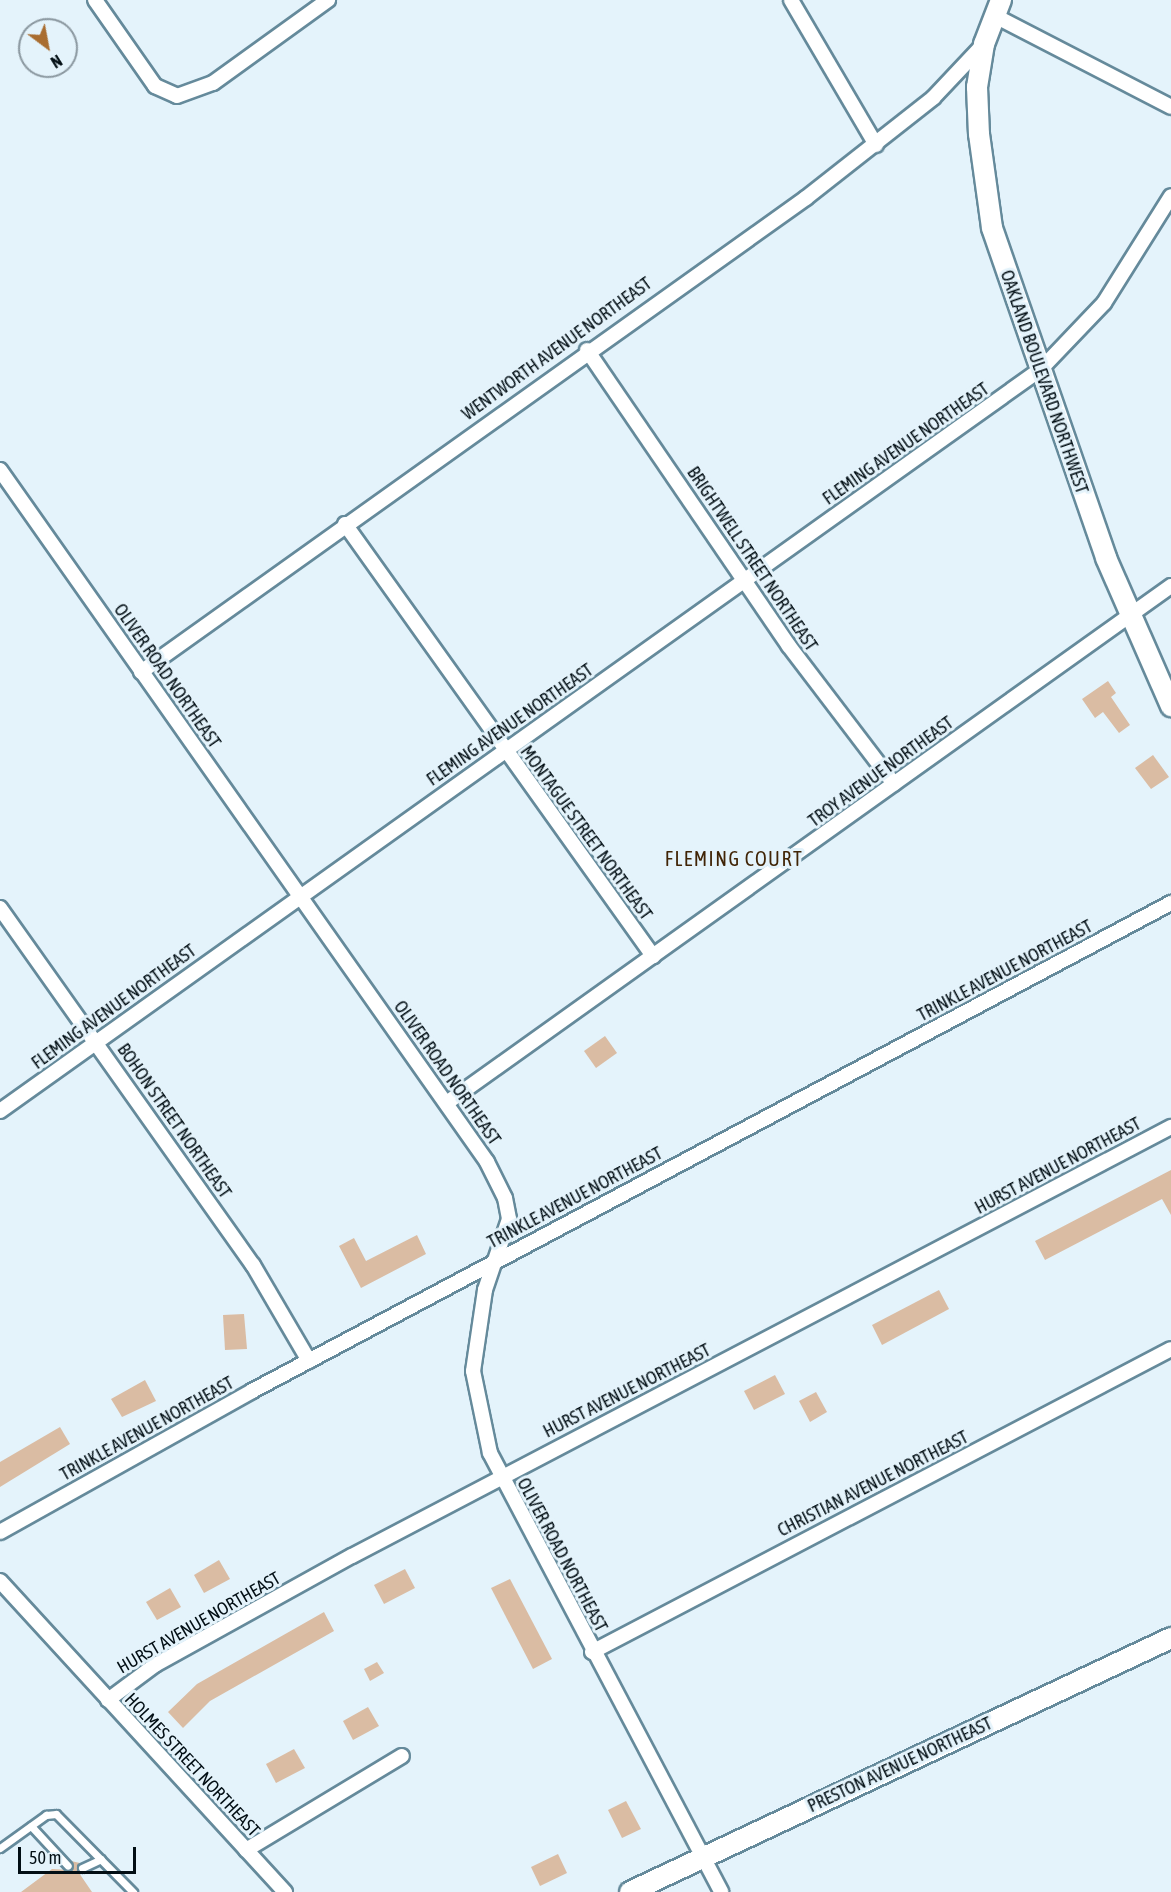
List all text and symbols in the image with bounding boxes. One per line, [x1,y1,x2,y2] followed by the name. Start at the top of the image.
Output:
[18,18,78,78] north arrow
[48,51,65,72] text: N
[996,267,1092,497] street label: OAKLAND BOULEVARD NORTHWEST
[458,273,656,425] street label: WENTWORTH AVENUE NORTHEAST
[819,378,993,510] street label: FLEMING AVENUE NORTHEAST
[682,463,822,655] street label: BRIGHTWELL STREET NORTHEAST
[109,600,225,752] street label: OLIVER ROAD NORTHEAST
[423,659,597,791] street label: FLEMING AVENUE NORTHEAST
[804,712,958,832] street label: TROY AVENUE NORTHEAST
[516,742,656,924] street label: MONTAGUE STREET NORTHEAST
[665,846,803,870] district label: FLEMING COURT
[914,916,1096,1026] street label: TRINKLE AVENUE NORTHEAST
[28,940,200,1074] street label: FLEMING AVENUE NORTHEAST
[389,997,505,1149] street label: OLIVER ROAD NORTHEAST
[112,1040,236,1202] street label: BOHON STREET NORTHEAST
[971,1113,1145,1219] street label: HURST AVENUE NORTHEAST
[484,1143,666,1253] street label: TRINKLE AVENUE NORTHEAST
[540,1339,714,1443] street label: HURST AVENUE NORTHEAST
[57,1372,237,1486] street label: TRINKLE AVENUE NORTHEAST
[774,1427,972,1541] street label: CHRISTIAN AVENUE NORTHEAST
[512,1474,612,1636] street label: OLIVER ROAD NORTHEAST
[114,1567,284,1679] street label: HURST AVENUE NORTHEAST
[120,1689,264,1841] street label: HOLMES STREET NORTHEAST
[804,1713,996,1817] street label: PRESTON AVENUE NORTHEAST
[21,1835,140,1873] scale bar
[29,1847,61,1868] text: 50 m

